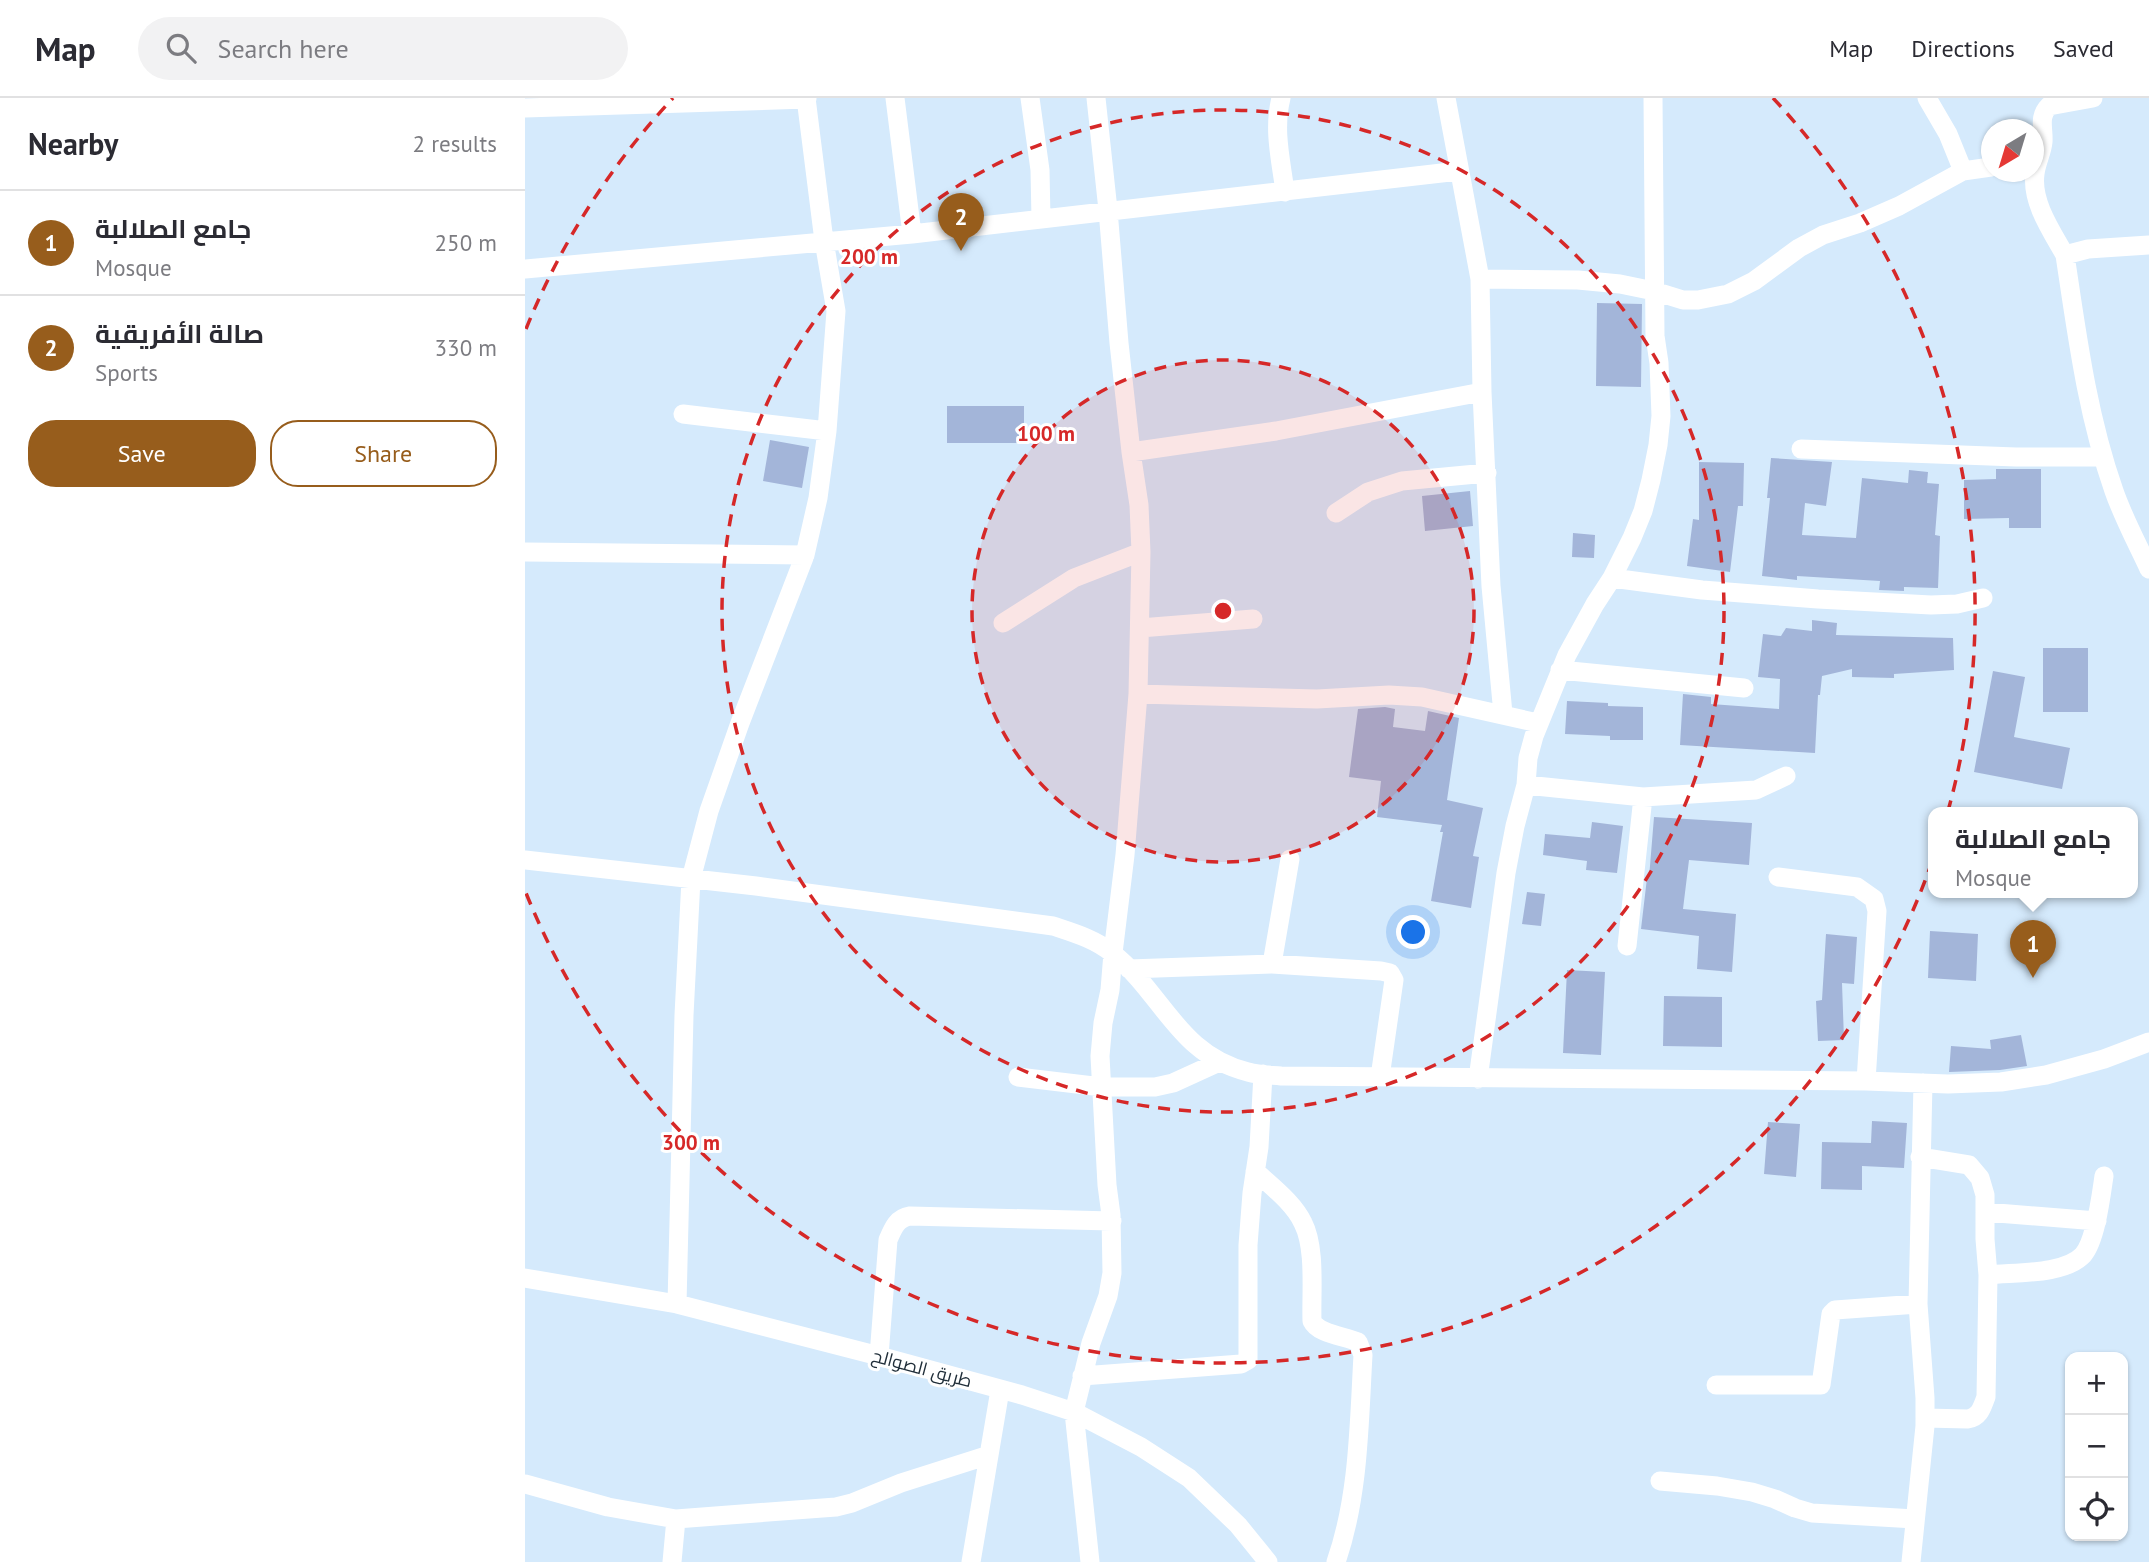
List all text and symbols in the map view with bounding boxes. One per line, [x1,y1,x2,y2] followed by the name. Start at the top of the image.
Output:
[138,17,628,80] search box
[35,27,96,70] text: Map
[162,29,200,67] icon: search
[218,32,349,65] text: Search here
[1829,33,1873,64] text: Map
[1911,33,2015,64] text: Directions
[2053,33,2114,64] text: Saved
[1981,119,2044,182] north arrow
[28,124,118,163] text: Nearby
[413,129,497,158] text: 2 results
[938,193,984,251] pin: 2
[95,212,251,245] text: جامع الصلالبة
[44,228,58,257] text: 1
[435,228,497,257] text: 250 m
[840,243,898,270] text: 200 m
[95,253,172,282] text: Mosque
[95,317,264,350] text: صالة الأفريقية
[44,333,58,362] text: 2
[435,333,497,362] text: 330 m
[95,358,158,387] text: Sports
[28,420,256,487] button: Save
[270,420,497,487] button: Share
[1017,420,1075,447] text: 100 m
[1211,599,1235,623] centre of rings
[1928,807,2138,898] popup
[1955,822,2111,855] text: جامع الصلالبة
[1955,863,2032,892] text: Mosque
[1396,915,1430,949] your location
[2010,920,2056,978] pin: 1
[662,1129,720,1156] text: 300 m
[869,1344,975,1393] street label: طريق الصوالح
[2065,1352,2128,1541] map controls
[2065,1352,2128,1415] button: +
[2065,1415,2128,1478] button: −
[2065,1478,2128,1541] button: locate

